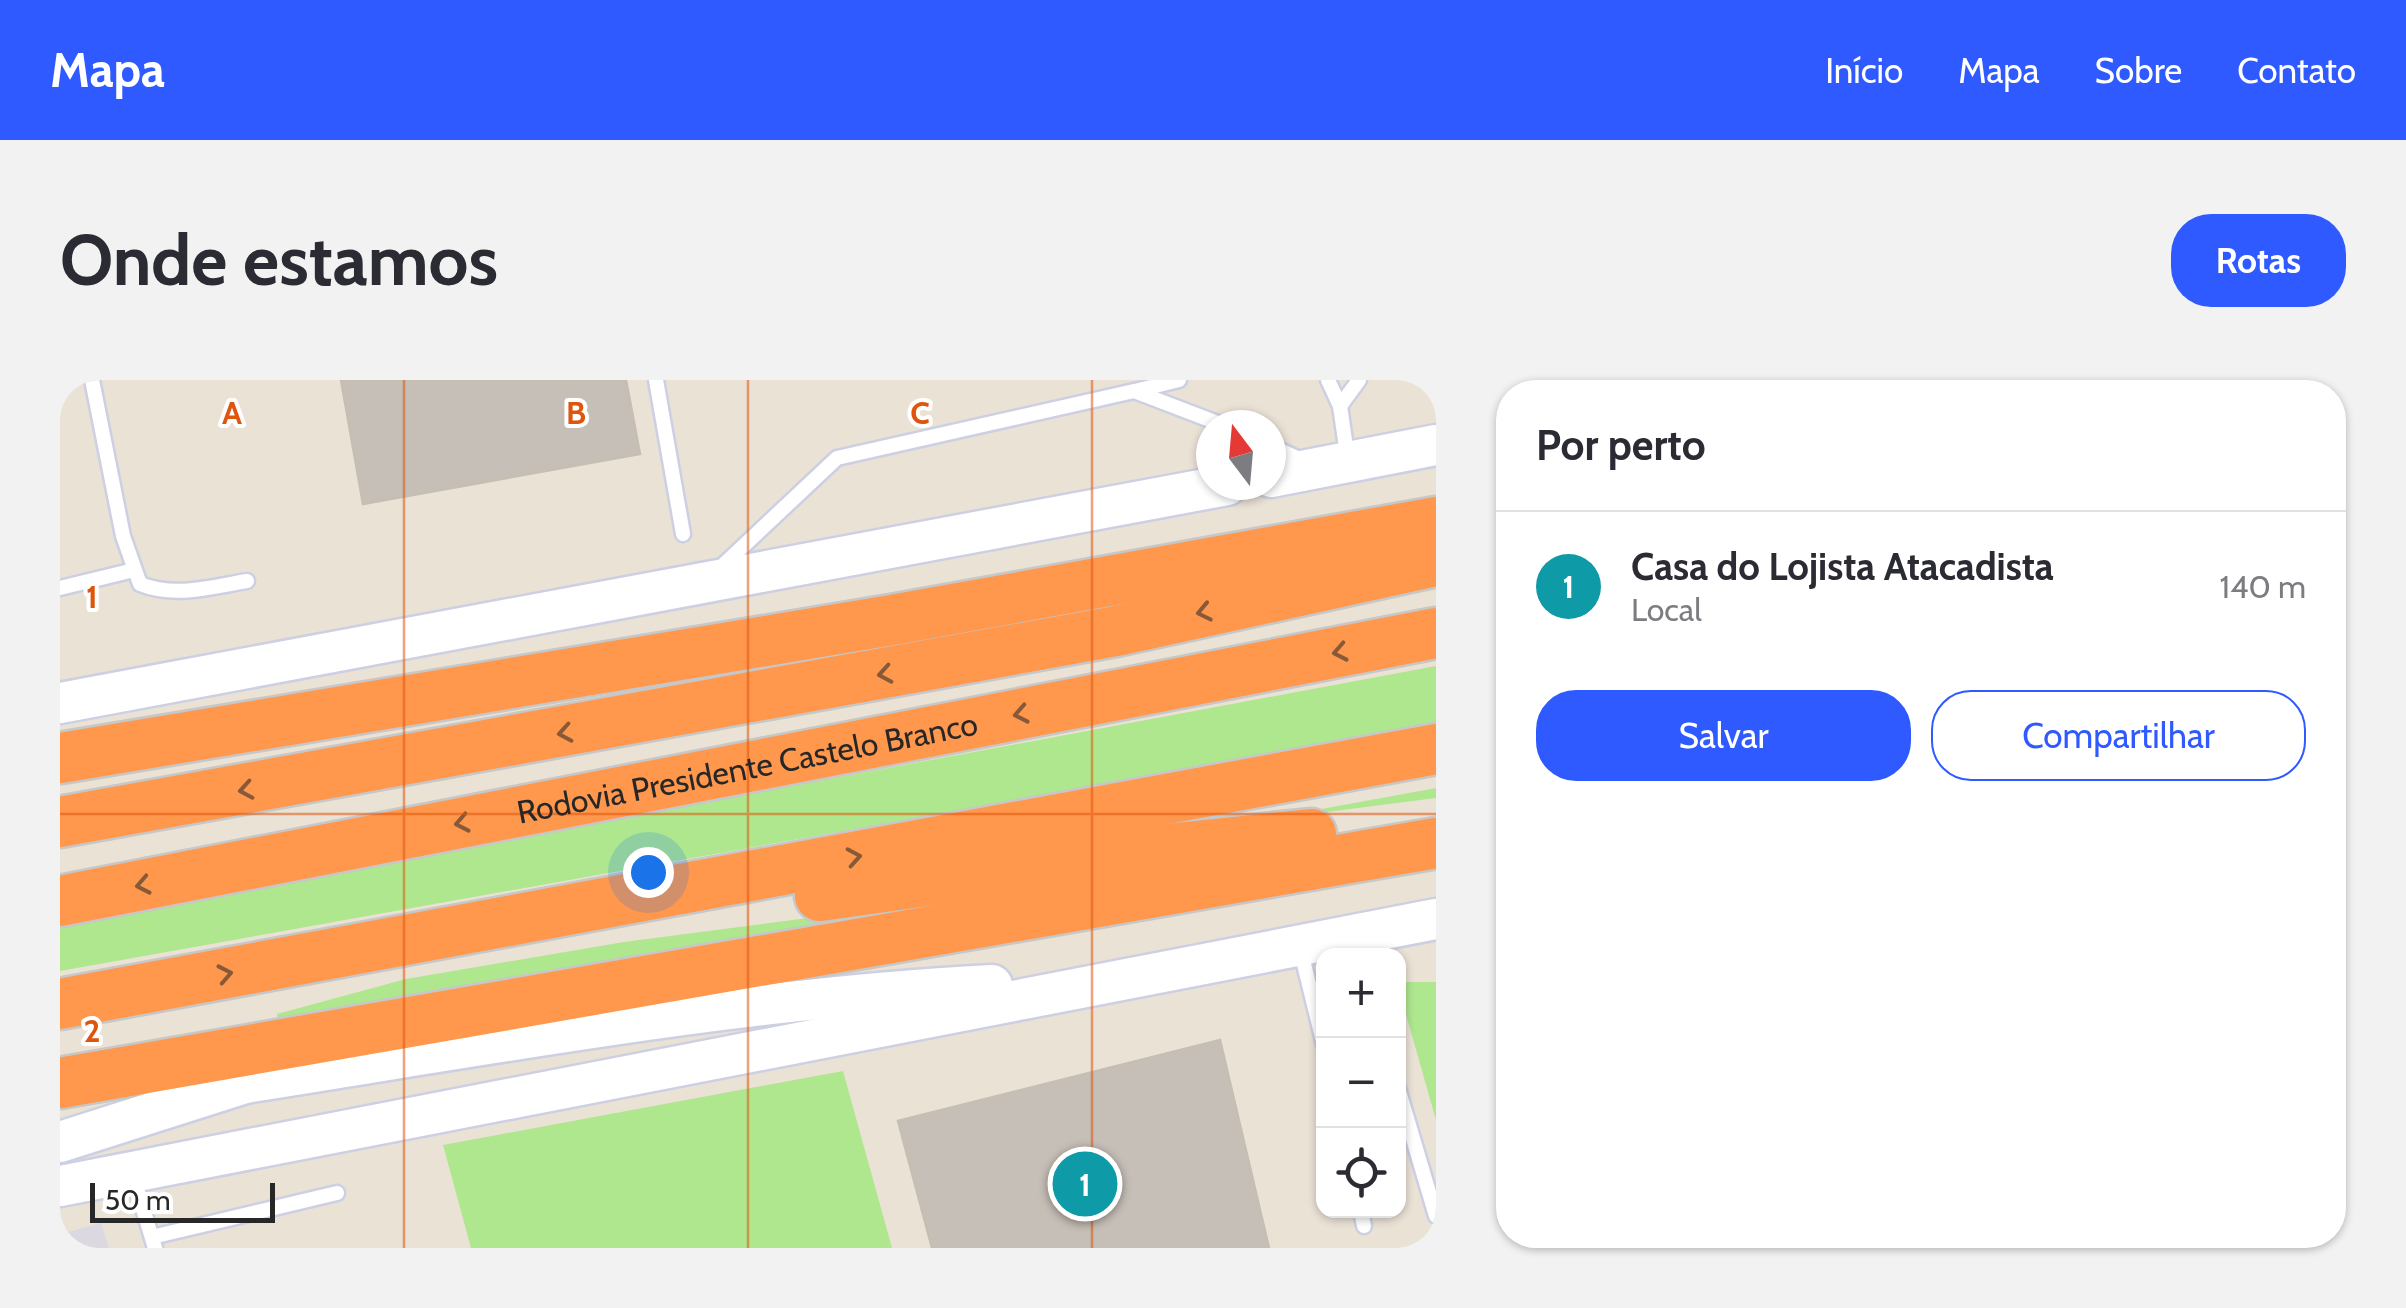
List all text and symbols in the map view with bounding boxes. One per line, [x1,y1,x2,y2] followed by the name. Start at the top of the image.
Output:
[50,41,165,99] text: Mapa
[1825,49,1903,92] text: Início
[1958,49,2040,92] text: Mapa
[2095,49,2182,92] text: Sobre
[2237,49,2356,92] text: Contato
[2171,214,2346,307] button: Rotas
[60,217,498,303] text: Onde estamos
[222,393,242,432] text: A
[566,393,586,432] text: B
[910,393,930,432] text: C
[1196,410,1286,500] north arrow
[1536,419,1706,471] text: Por perto
[1631,543,2054,590] text: Casa do Lojista Atacadista
[1563,567,1574,606] text: 1
[2219,567,2306,606] text: 140 m
[86,577,98,616] text: 1
[1631,590,1702,629] text: Local
[1196,600,1213,621] one-way arrow
[1332,640,1349,661] one-way arrow
[877,663,893,684] one-way arrow
[1536,690,1911,781] button: Salvar
[1931,690,2306,781] button: Compartilhar
[1013,702,1030,723] one-way arrow
[513,703,981,831] street label: Rodovia Presidente Castelo Branco
[557,721,574,742] one-way arrow
[237,779,254,800] one-way arrow
[454,811,471,832] one-way arrow
[623,847,674,898] your location
[845,848,862,869] one-way arrow
[135,874,151,895] one-way arrow
[1316,948,1406,1218] map controls
[1316,948,1406,1038] button: +
[216,964,233,985] one-way arrow
[84,1011,100,1050] text: 2
[1316,1038,1406,1128] button: −
[1316,1128,1406,1218] button: locate
[1052,1146,1118,1222] pin: 1
[90,1178,275,1223] scale bar
[105,1183,171,1217] text: 50 m

